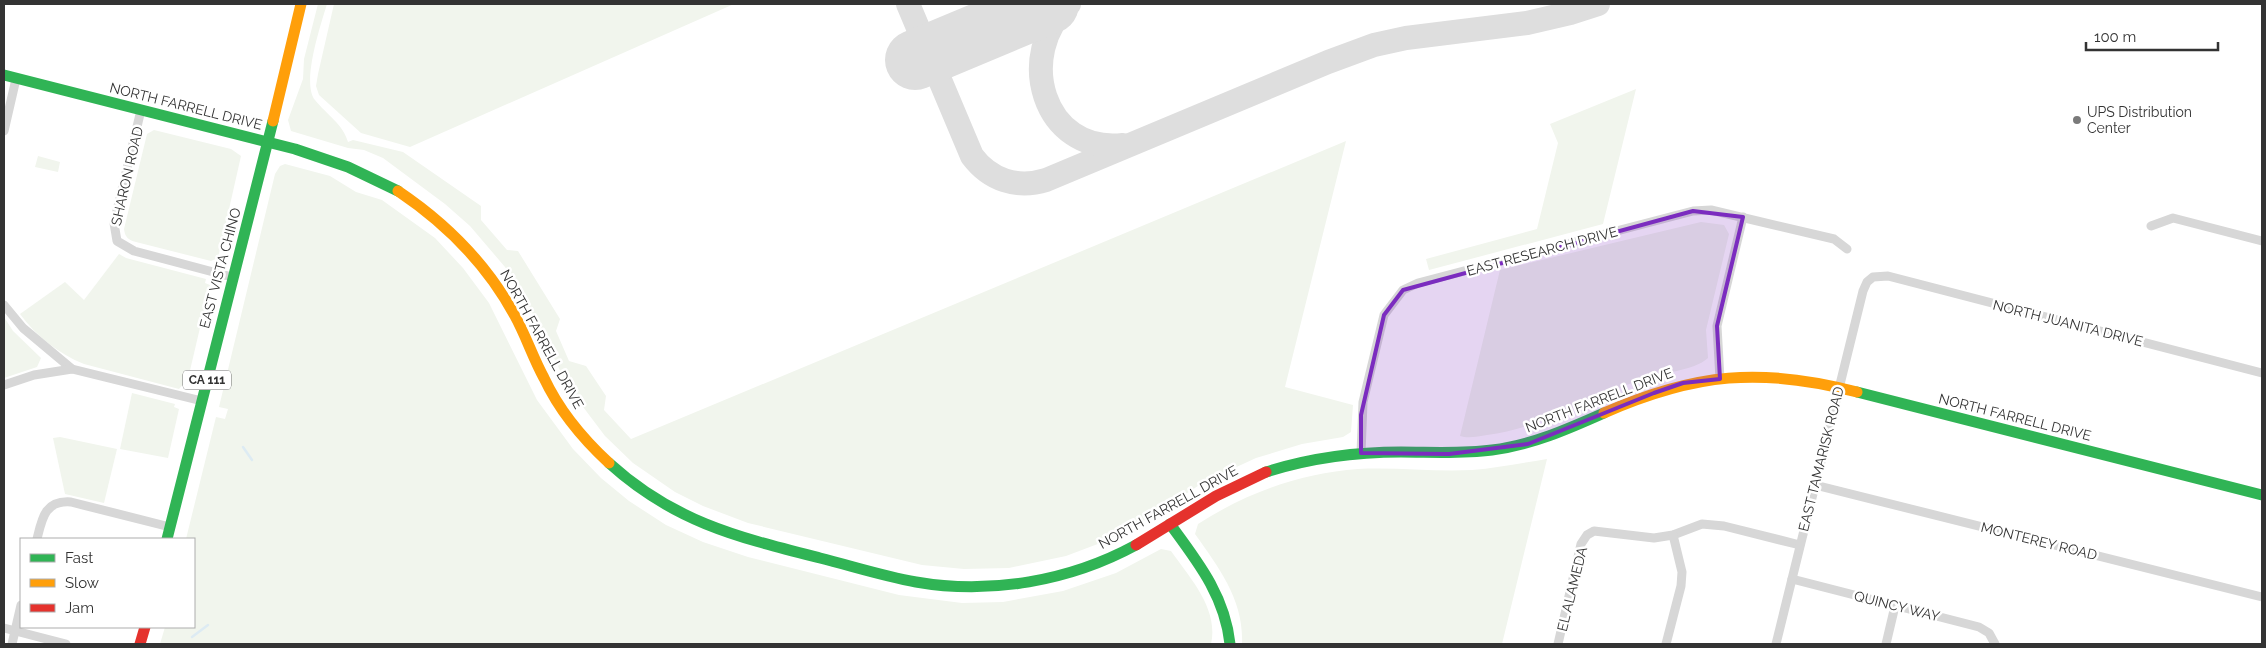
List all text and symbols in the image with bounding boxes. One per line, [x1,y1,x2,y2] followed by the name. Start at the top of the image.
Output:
[2086,20,2218,52] scale bar
[2094,28,2136,46] text: 100 m
[108,79,264,133] street label: NORTH FARRELL DRIVE
[2087,104,2192,136] place label: UPS Distribution Center
[2071,114,2083,126] marker: UPS Distribution Center
[108,125,146,227] street label: SHARON ROAD
[196,206,244,330] street label: EAST VISTA CHINO
[1465,223,1619,279] street label: EAST RESEARCH DRIVE
[497,267,587,411] street label: NORTH FARRELL DRIVE
[1991,297,2145,349] street label: NORTH JUANITA DRIVE
[1523,364,1675,436] street label: NORTH FARRELL DRIVE
[183,370,231,390] road number: CA 111
[1795,385,1847,533] street label: EAST TAMARISK ROAD
[1937,390,2093,444] street label: NORTH FARRELL DRIVE
[1096,462,1240,552] street label: NORTH FARRELL DRIVE
[1979,519,2099,563] street label: MONTEREY ROAD
[20,538,195,628] legend
[1554,545,1590,633] street label: EL ALAMEDA
[65,549,93,567] text: Fast
[65,574,99,592] text: Slow
[1853,588,1941,624] street label: QUINCY WAY
[65,599,94,617] text: Jam

